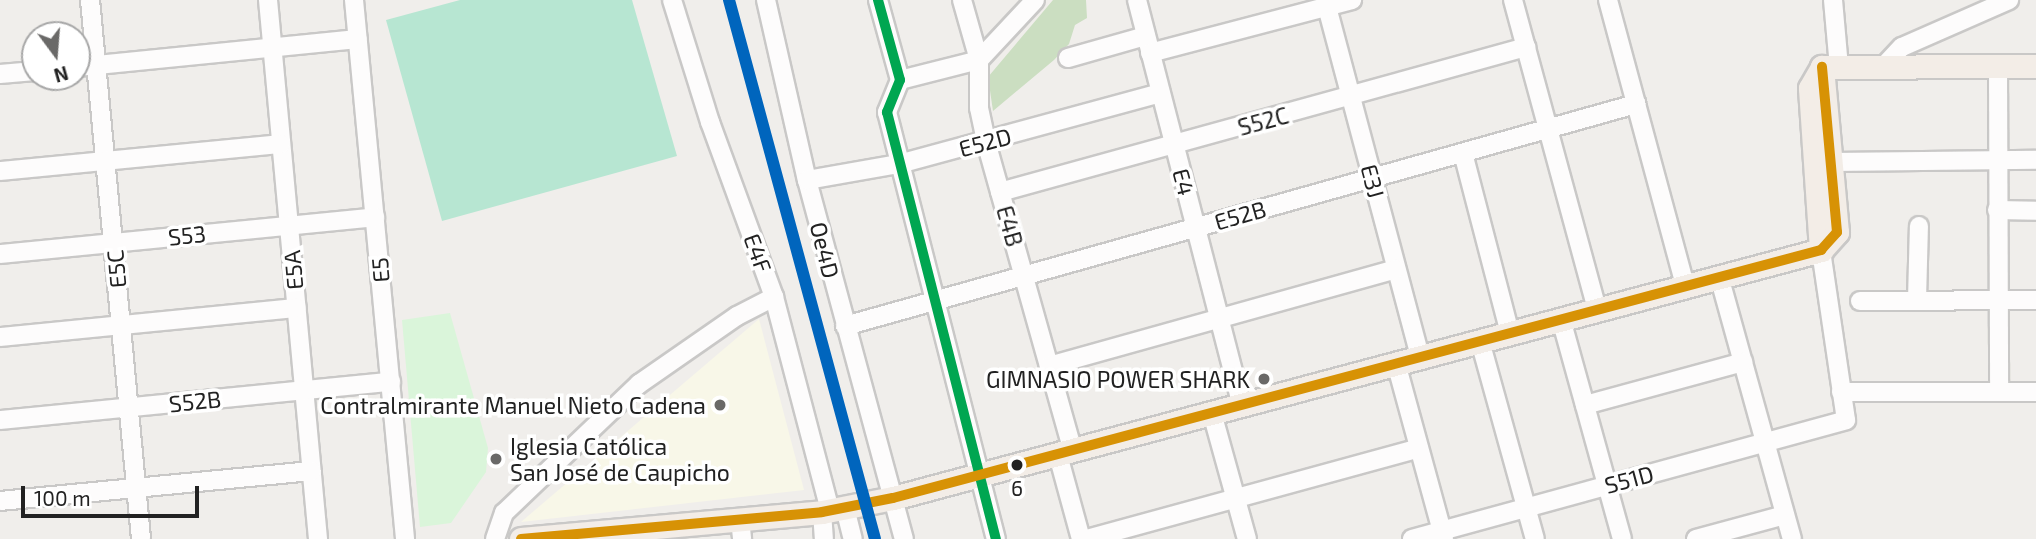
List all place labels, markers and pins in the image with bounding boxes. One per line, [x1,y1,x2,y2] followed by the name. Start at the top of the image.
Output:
[986,365,1250,393] place label: GIMNASIO POWER SHARK
[1256,371,1272,387] marker: GIMNASIO POWER SHARK
[320,391,706,419] place label: Contralmirante Manuel Nieto Cadena
[712,397,728,413] marker: Contralmirante Manuel Nieto Cadena
[510,432,730,486] place label: Iglesia Católica San José de Caupicho
[488,451,504,467] marker: Iglesia Católica San José de Caupicho
[1010,458,1024,472] marker: 6
[1011,475,1023,501] place label: 6

